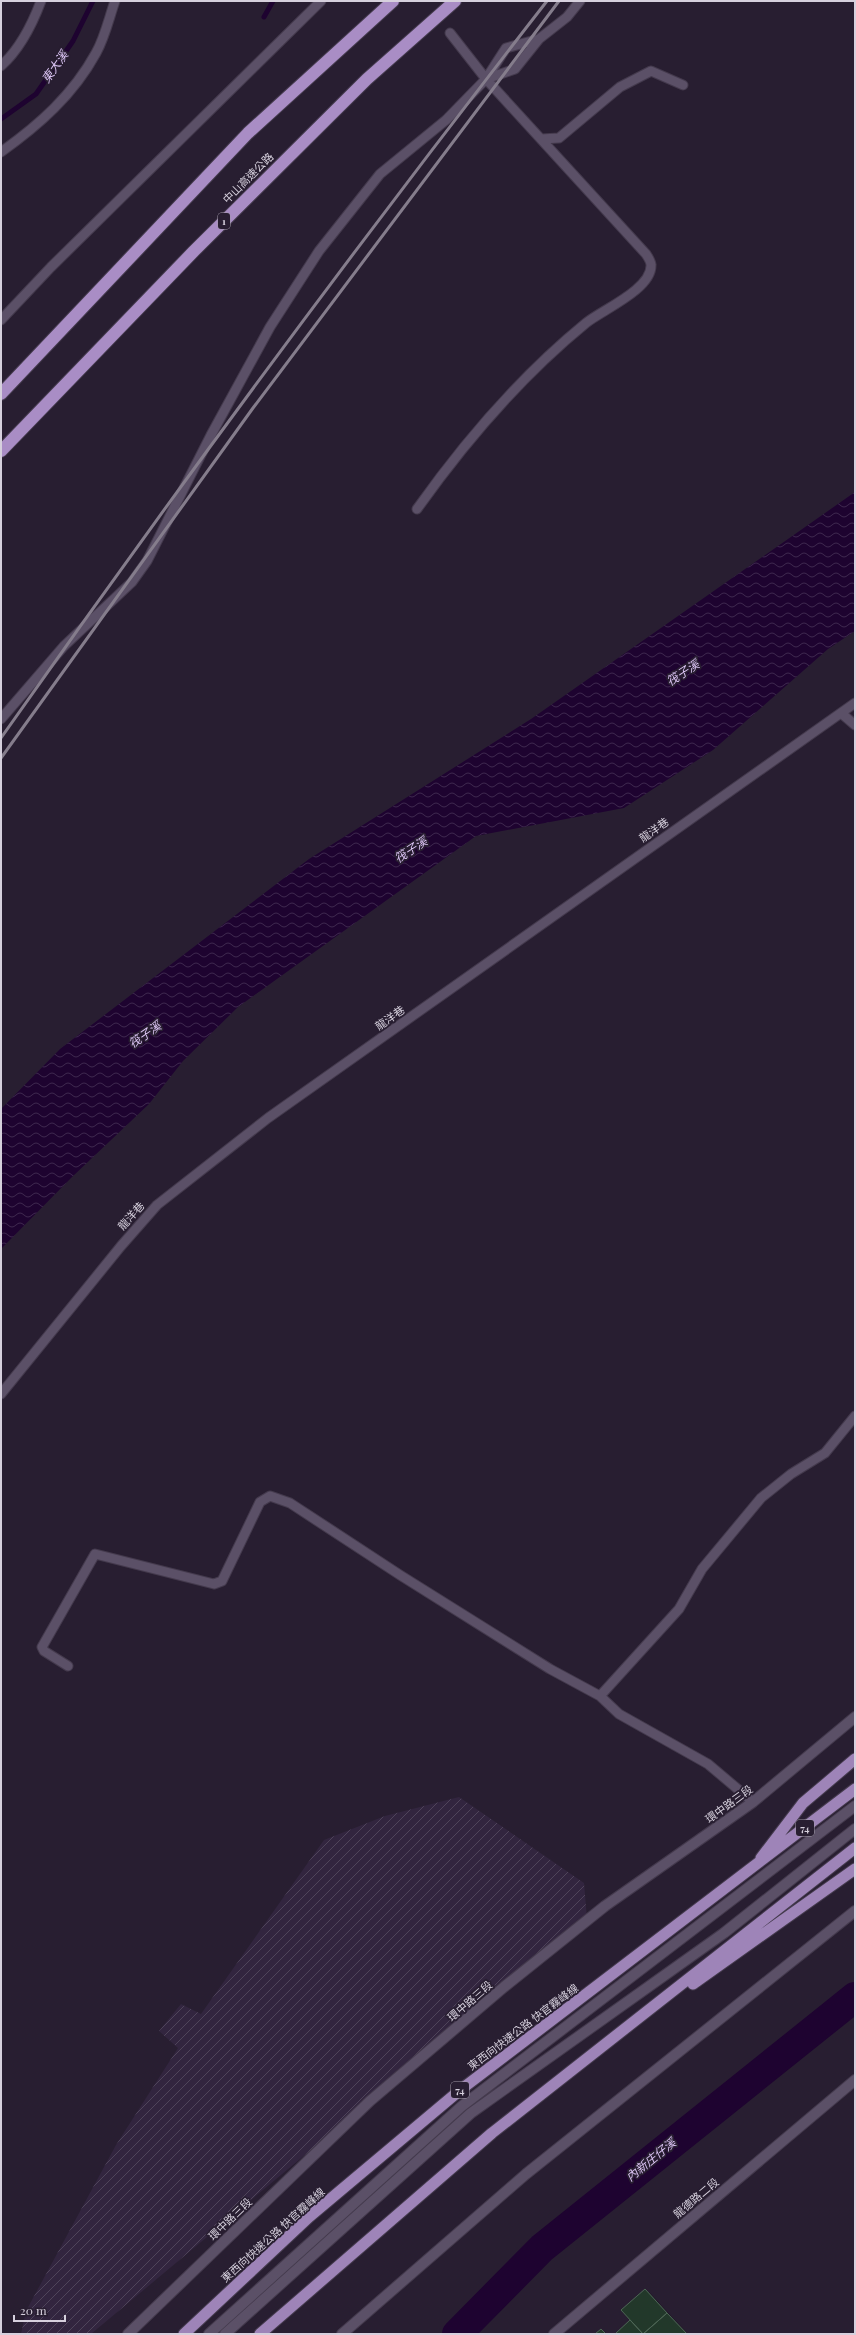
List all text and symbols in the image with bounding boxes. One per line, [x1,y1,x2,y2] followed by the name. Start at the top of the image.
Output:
[37,45,72,86] water label: 東大溪
[219,149,276,206] street label: 中山高速公路
[218,213,230,229] road number: 1
[663,655,704,689] water label: 筏子溪
[636,814,672,845] street label: 龍洋巷
[391,832,432,866] water label: 筏子溪
[372,1002,408,1033] street label: 龍洋巷
[125,1016,165,1051] water label: 筏子溪
[114,1198,147,1233] street label: 龍洋巷
[702,1781,755,1826] street label: 環中路三段
[796,1820,814,1836] road number: 74
[444,1977,495,2024] street label: 環中路三段
[464,1980,581,2073] street label: 東西向快速公路 快官霧峰線
[451,2082,469,2098] road number: 74
[622,2133,680,2184] water label: 內新庄仔溪
[670,2174,722,2221] street label: 龍德路二段
[218,2184,328,2285] street label: 東西向快速公路 快官霧峰線
[205,2194,255,2243] street label: 環中路三段
[14,2297,65,2323] scale bar
[20,2302,47,2318] text: 20 m

